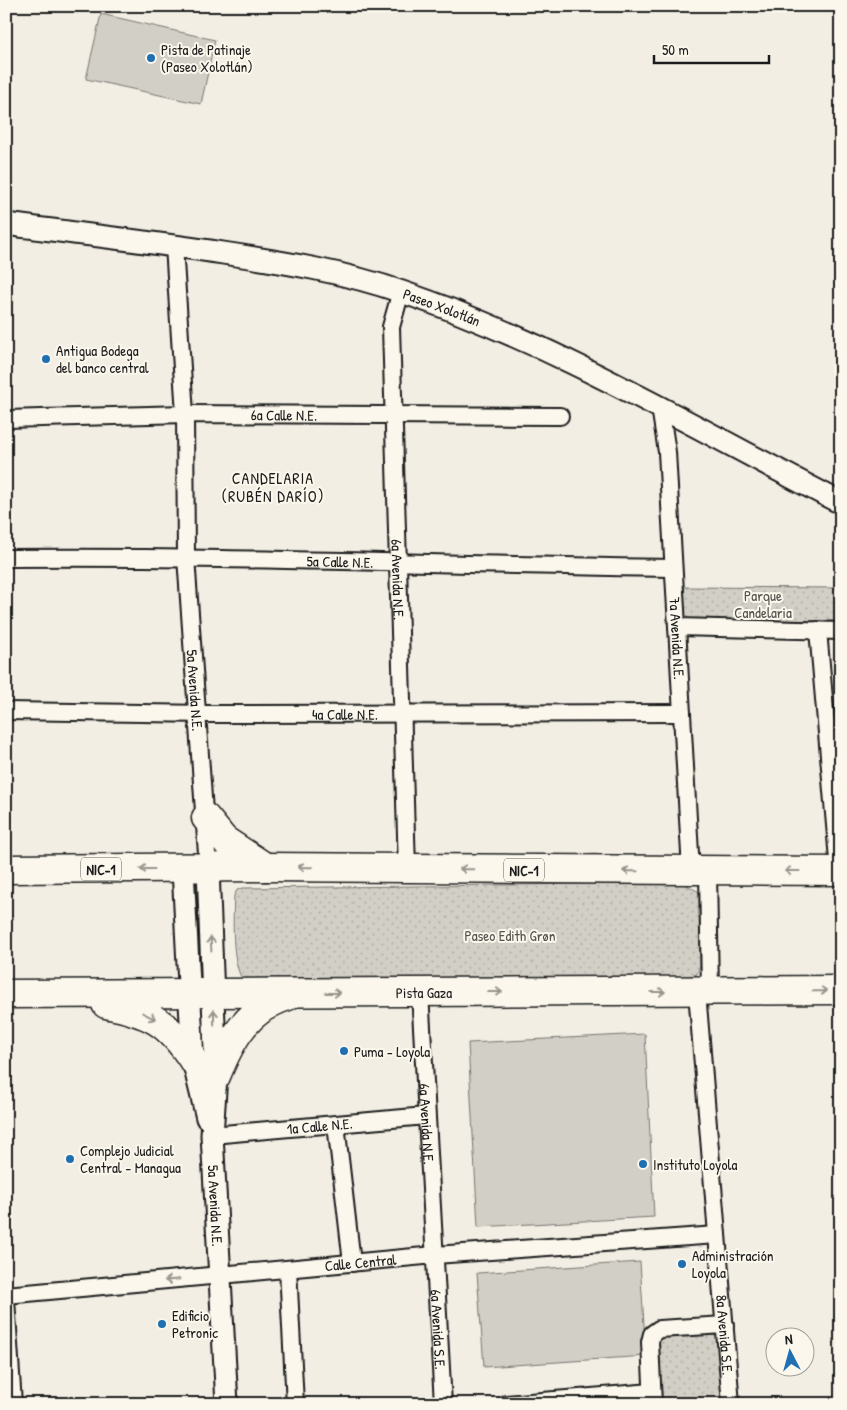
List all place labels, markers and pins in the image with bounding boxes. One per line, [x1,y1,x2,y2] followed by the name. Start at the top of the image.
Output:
[161,39,253,77] place label: Pista de Patinaje (Paseo Xolotlán)
[145,52,157,64] marker: Pista de Patinaje (Paseo Xolotlán)
[56,340,149,378] place label: Antigua Bodega del banco central
[40,353,52,365] marker: Antigua Bodega del banco central
[354,1041,430,1062] place label: Puma - Loyola
[338,1045,350,1057] marker: Puma - Loyola
[80,1140,181,1178] place label: Complejo Judicial Central - Managua
[64,1153,76,1165] marker: Complejo Judicial Central - Managua
[653,1154,737,1175] place label: Instituto Loyola
[637,1158,649,1170] marker: Instituto Loyola
[692,1245,774,1283] place label: Administración Loyola
[676,1258,688,1270] marker: Administración Loyola
[172,1305,218,1343] place label: Edificio Petronic
[156,1318,168,1330] marker: Edificio Petronic

